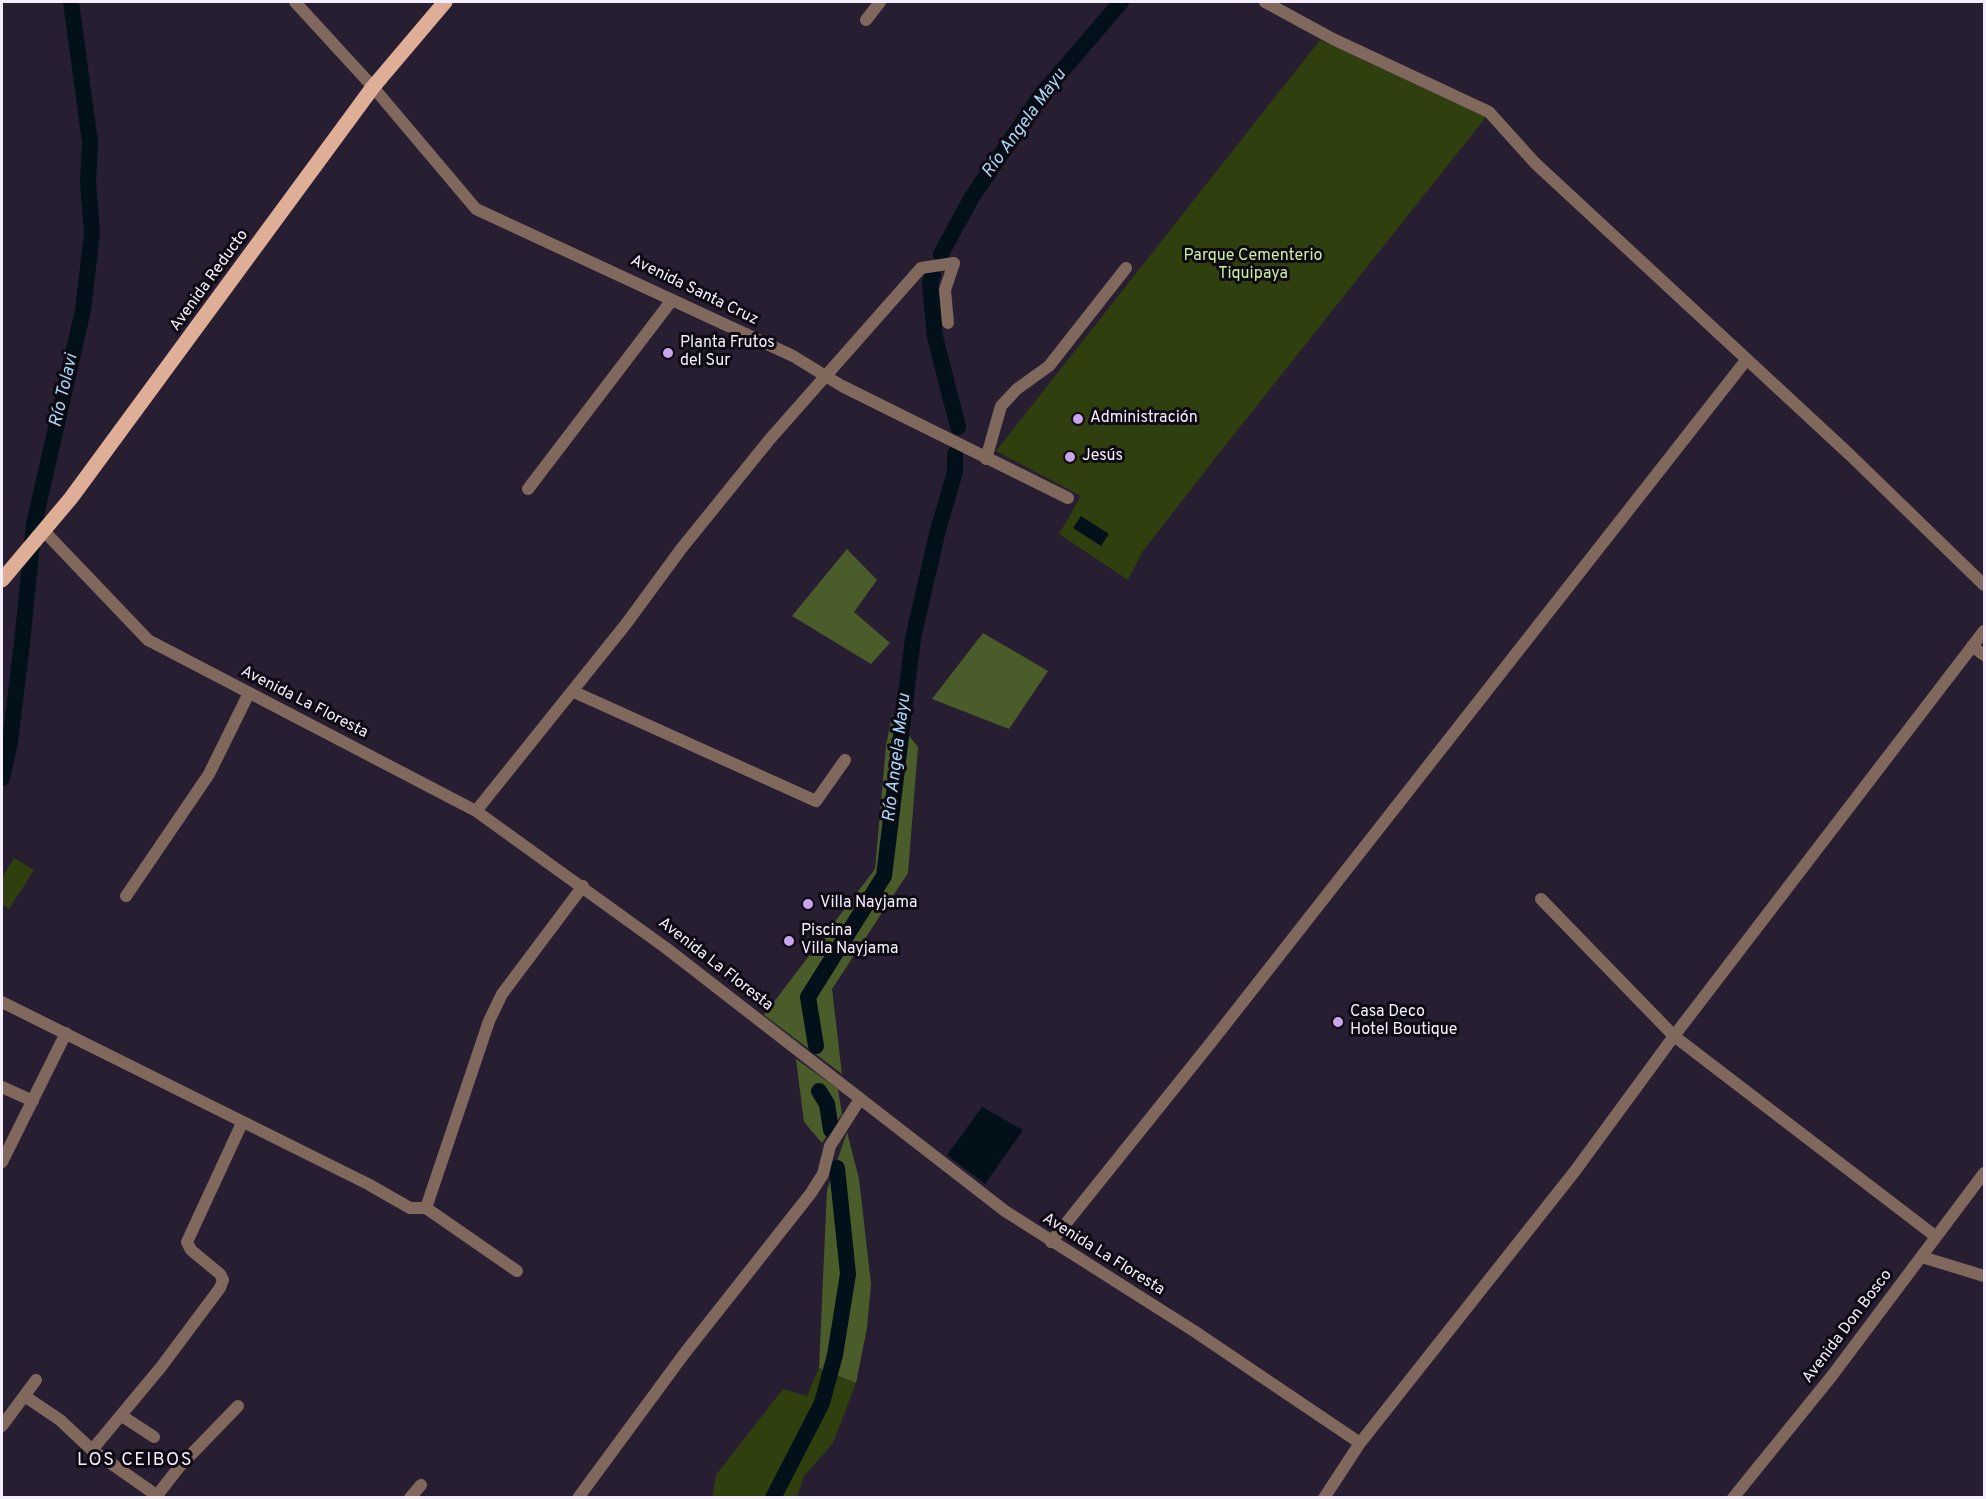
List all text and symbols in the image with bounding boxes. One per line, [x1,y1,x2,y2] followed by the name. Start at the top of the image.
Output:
[978,65,1072,183] water label: Río Angela Mayu
[167,226,253,336] street label: Avenida Reducto
[1184,247,1322,285] park label: Parque Cementerio Tiquipaya
[627,252,761,330] street label: Avenida Santa Cruz
[680,334,775,372] place label: Planta Frutos del Sur
[661,346,675,360] marker: Planta Frutos del Sur
[46,352,84,430] water label: Río Tolavi
[1090,409,1198,429] place label: Administración
[1071,412,1085,426] marker: Administración
[1082,447,1123,467] place label: Jesús
[1063,450,1077,464] marker: Jesús
[237,663,371,743] street label: Avenida La Floresta
[879,692,917,824] water label: Río Angela Mayu
[820,894,917,914] place label: Villa Nayjama
[801,897,815,911] marker: Villa Nayjama
[654,914,776,1016] street label: Avenida La Floresta
[801,922,898,960] place label: Piscina Villa Nayjama
[782,934,796,948] marker: Piscina Villa Nayjama
[1350,1003,1457,1041] place label: Casa Deco Hotel Boutique
[1331,1015,1345,1029] marker: Casa Deco Hotel Boutique
[1038,1210,1168,1300] street label: Avenida La Floresta
[1799,1266,1897,1388] street label: Avenida Don Bosco
[77,1450,193,1472] district label: LOS CEIBOS

